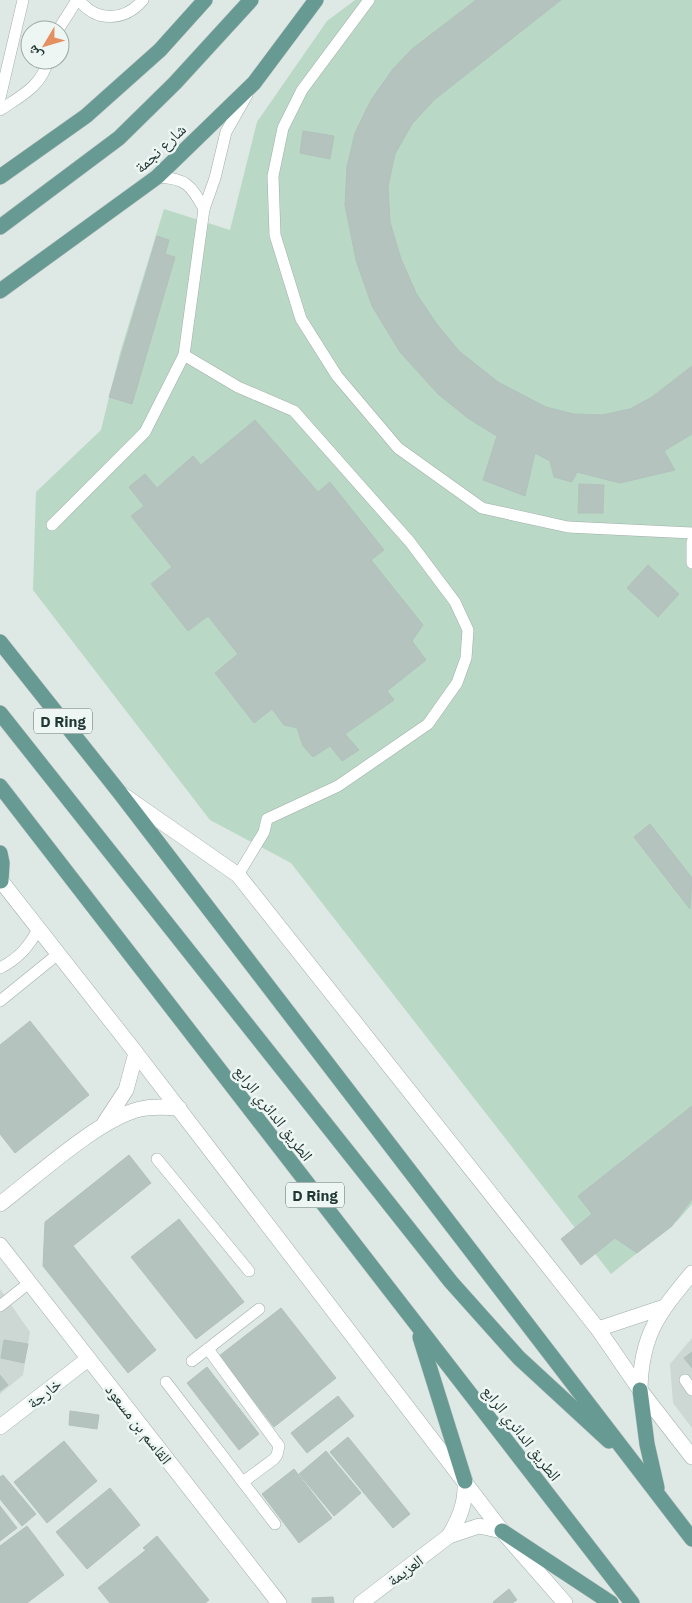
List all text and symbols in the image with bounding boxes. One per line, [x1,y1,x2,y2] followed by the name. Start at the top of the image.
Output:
[20,20,70,70] north arrow
[23,41,46,64] text: ش
[130,119,191,178] street label: شارع نجمة
[34,708,92,734] road number: D Ring
[228,1061,318,1167] street label: الطريق الدائري الرابع
[286,1182,344,1208] road number: D Ring
[23,1373,65,1413] street label: خارجة
[101,1380,177,1469] street label: القاسم بن مسعود
[476,1381,566,1487] street label: الطريق الدائري الرابع
[383,1550,427,1590] street label: العزيمة

